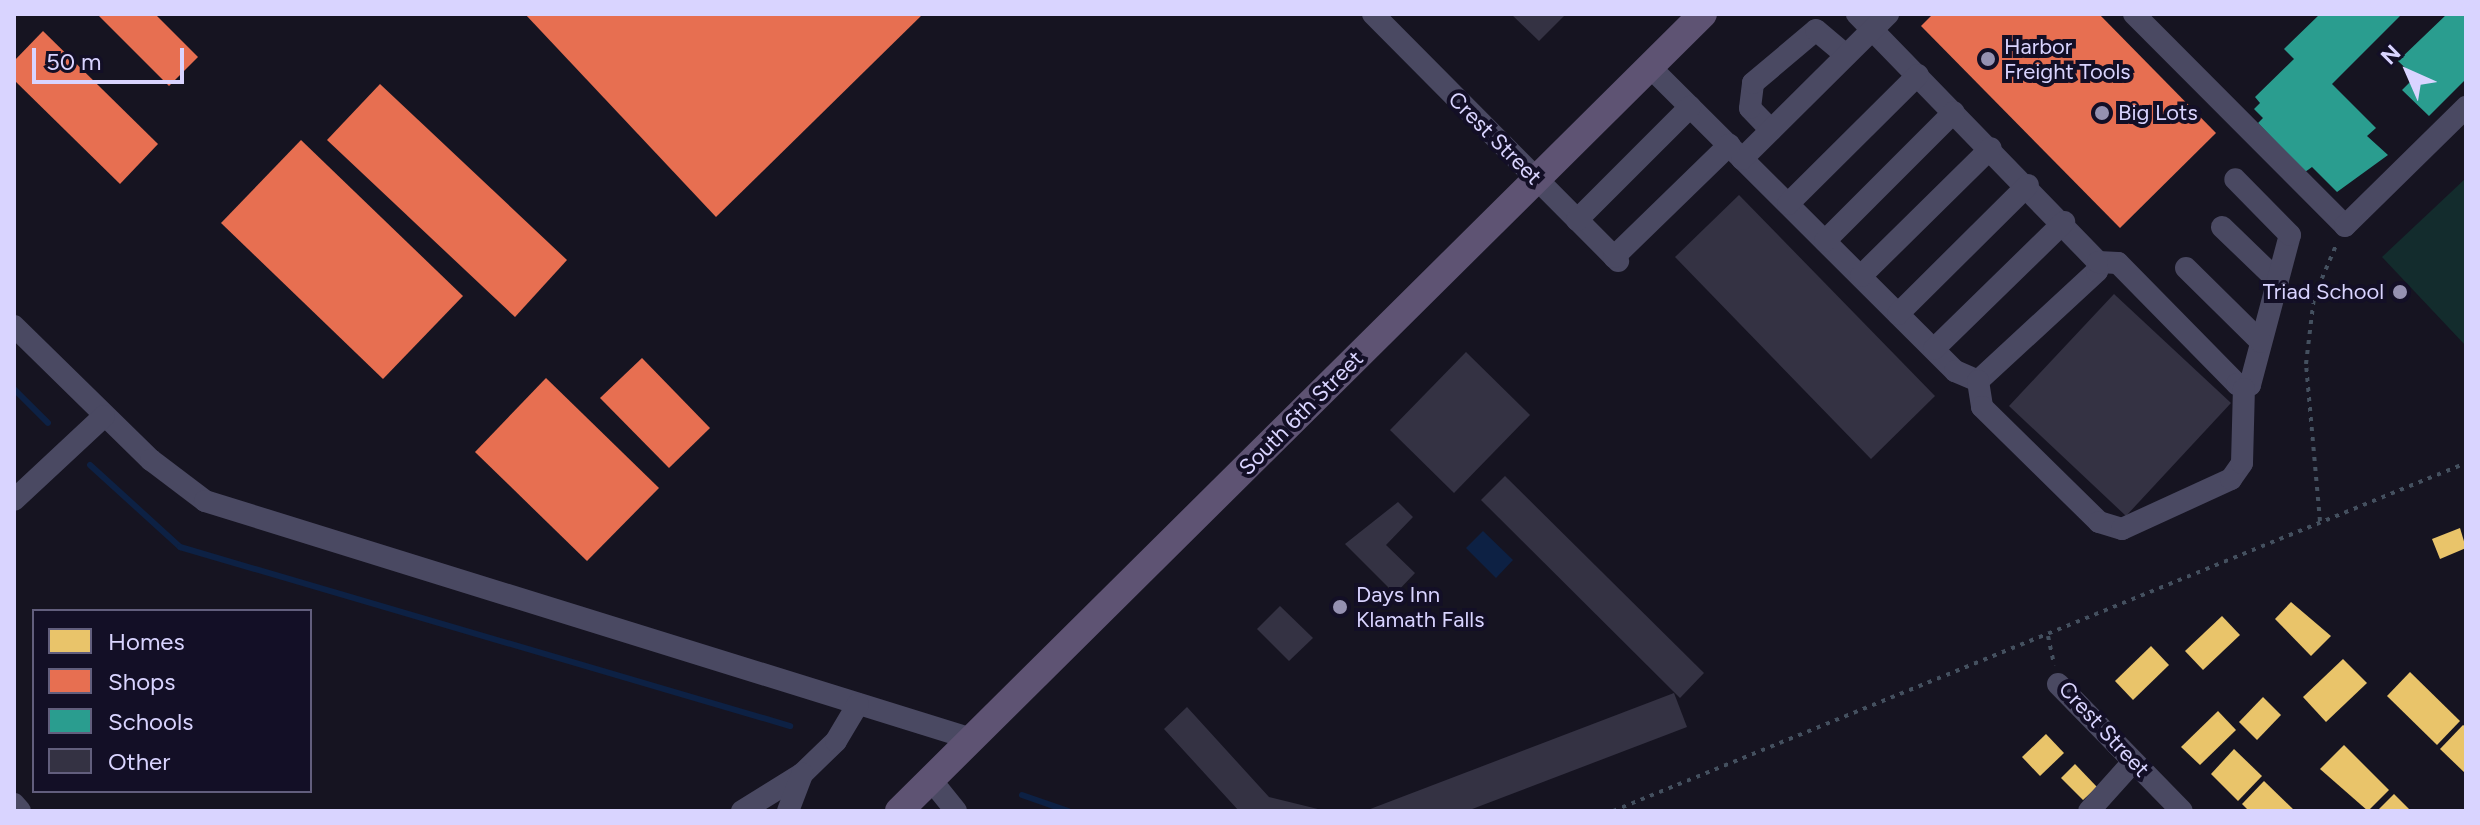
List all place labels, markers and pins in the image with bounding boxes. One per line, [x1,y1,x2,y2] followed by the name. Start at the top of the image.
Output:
[2004,33,2131,84] place label: Harbor Freight Tools
[1979,50,1997,68] marker: Harbor Freight Tools
[2118,100,2198,126] place label: Big Lots
[2093,104,2111,122] marker: Big Lots
[2263,279,2384,305] place label: Triad School
[2391,283,2409,301] marker: Triad School
[1356,581,1484,632] place label: Days Inn Klamath Falls
[1331,598,1349,616] marker: Days Inn Klamath Falls

